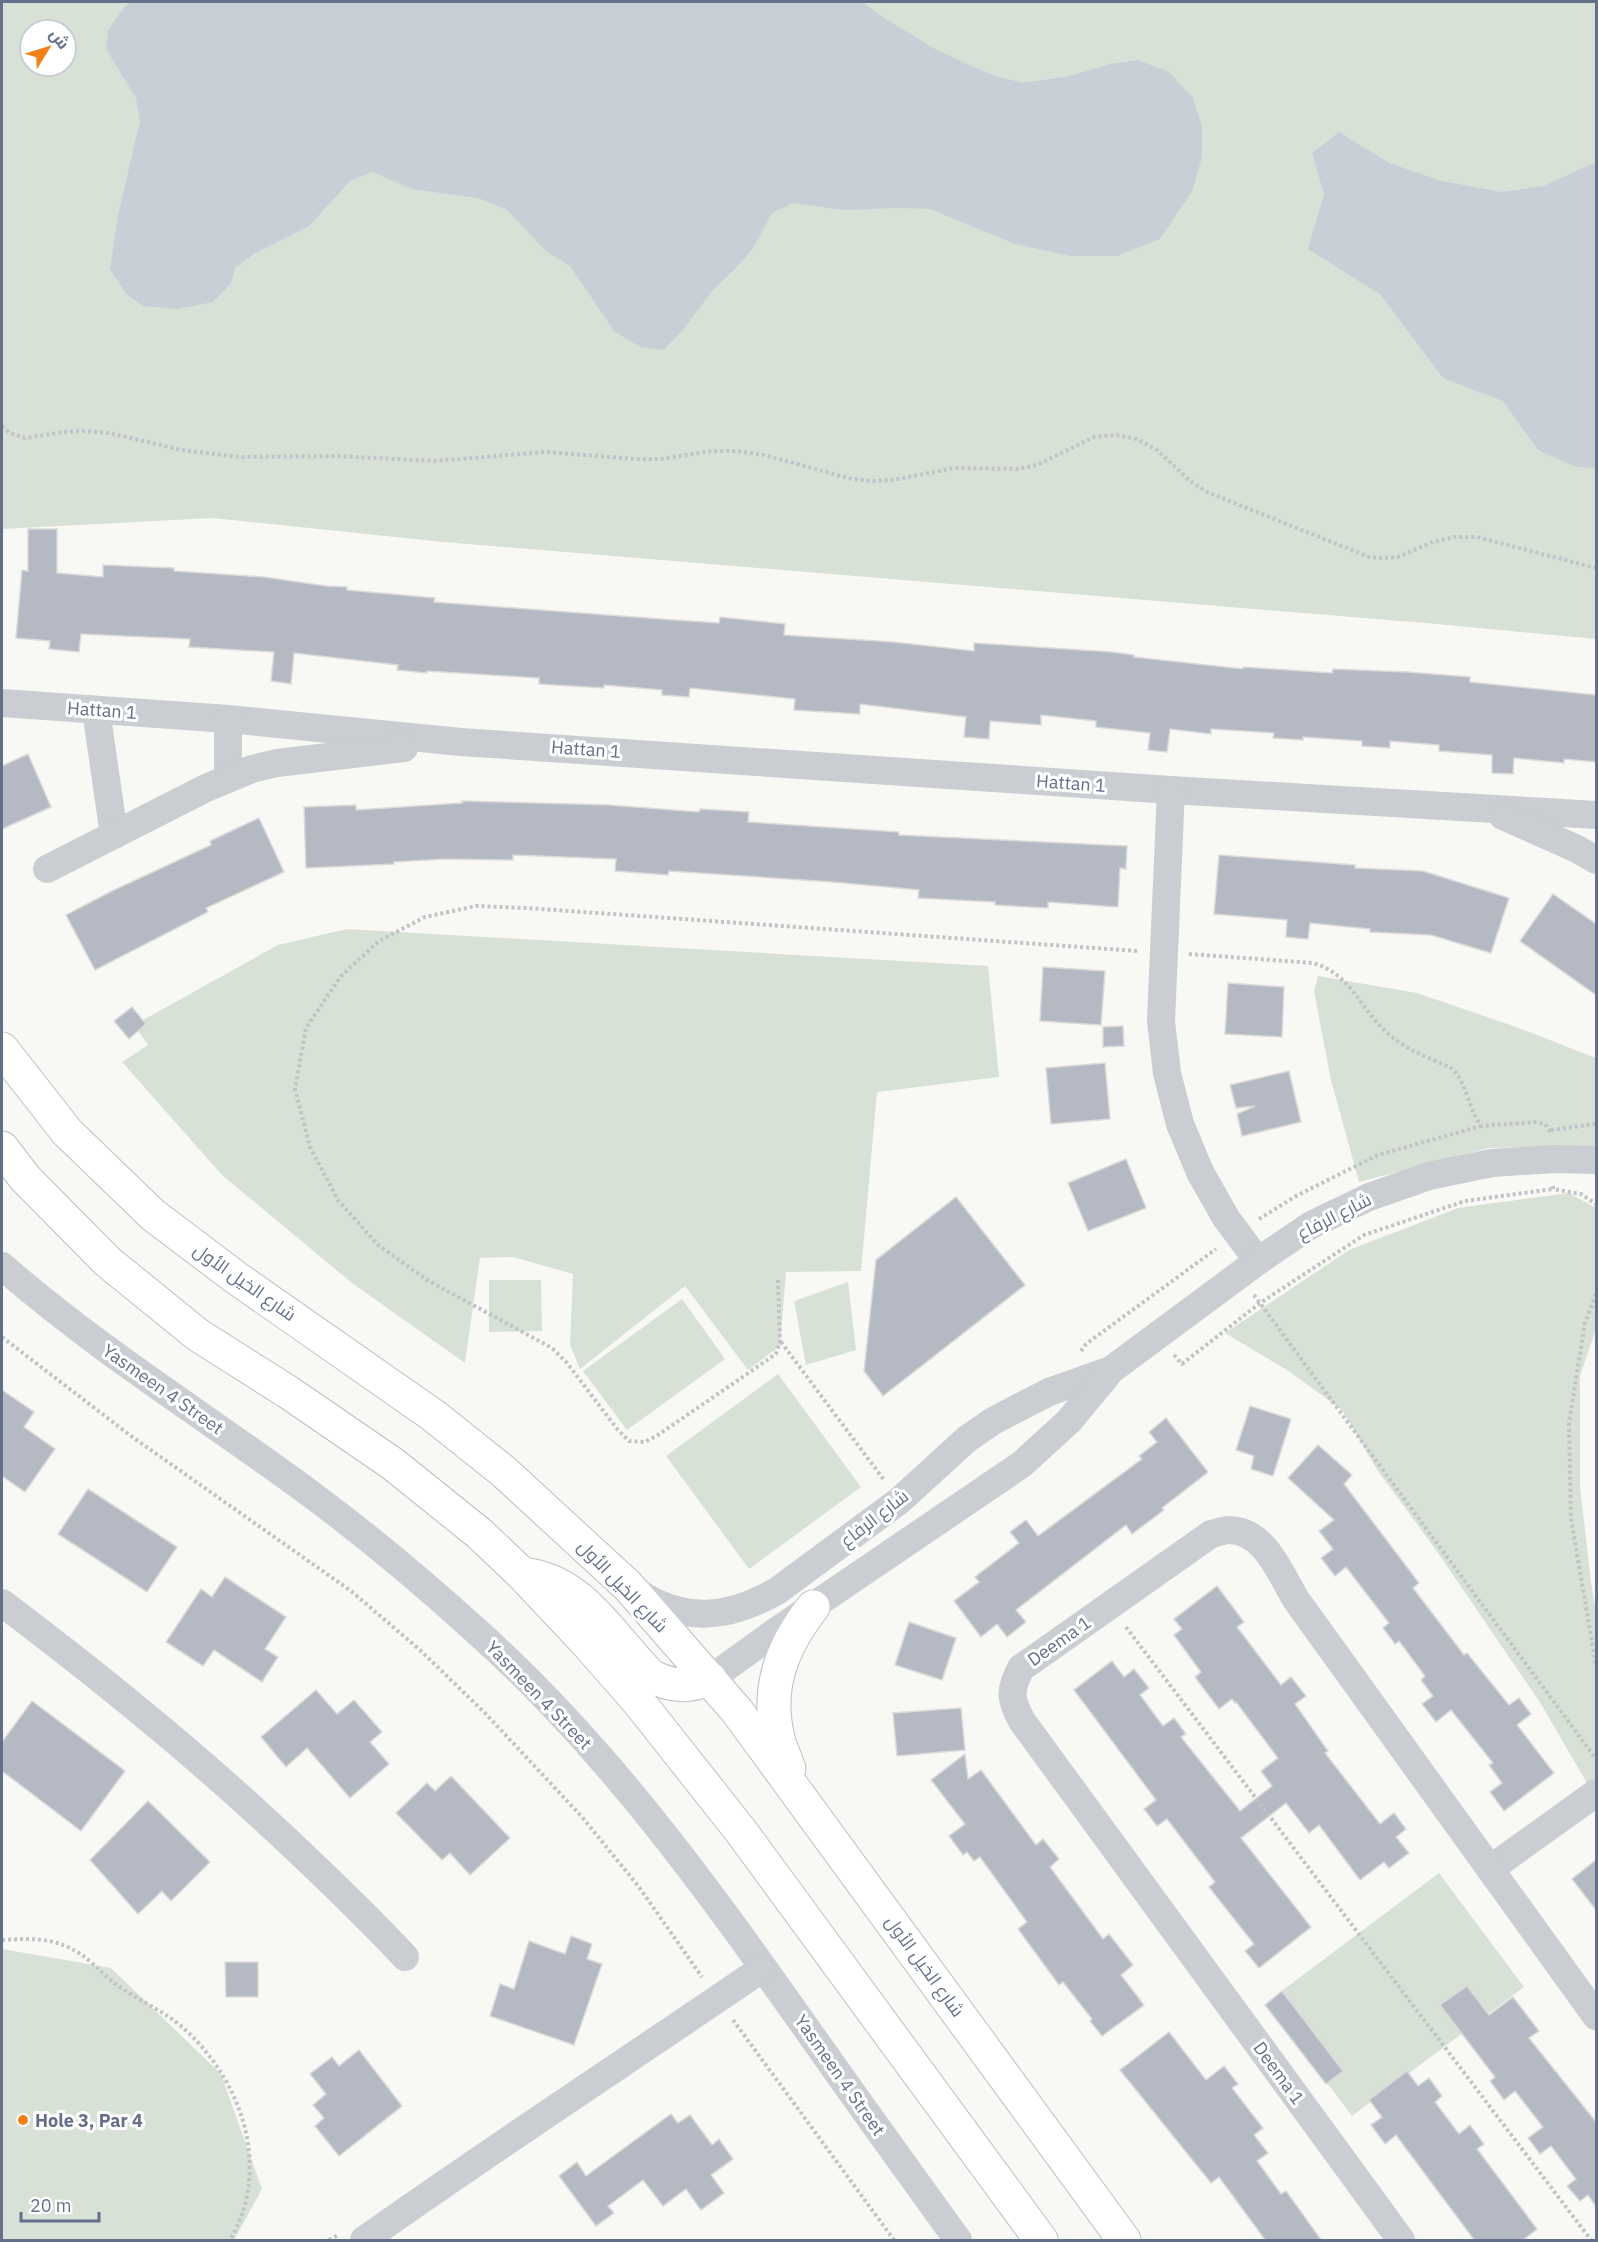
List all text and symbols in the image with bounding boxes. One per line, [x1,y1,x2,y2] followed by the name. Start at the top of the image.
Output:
[18,18,78,78] north arrow
[46,25,74,53] text: ش
[66,696,138,724] street label: Hattan 1
[550,735,622,763] street label: Hattan 1
[1035,769,1107,797] street label: Hattan 1
[1293,1187,1376,1245] street label: شارع الرفاع
[189,1238,301,1327] street label: شارع الخيل الأول
[98,1339,228,1439] street label: Yasmeen 4 Street
[835,1484,913,1553] street label: شارع الرفاع
[572,1535,673,1638] street label: شارع الخيل الأول
[1023,1611,1095,1671] street label: Deema 1
[481,1636,597,1754] street label: Yasmeen 4 Street
[880,1911,970,2022] street label: شارع الخيل الأول
[790,2010,890,2140] street label: Yasmeen 4 Street
[1248,2037,1310,2109] street label: Deema 1
[35,2109,143,2132] place label: Hole 3, Par 4
[16,2113,30,2127] marker: Hole 3, Par 4
[21,2185,99,2223] scale bar
[30,2194,72,2217] text: 20 m

